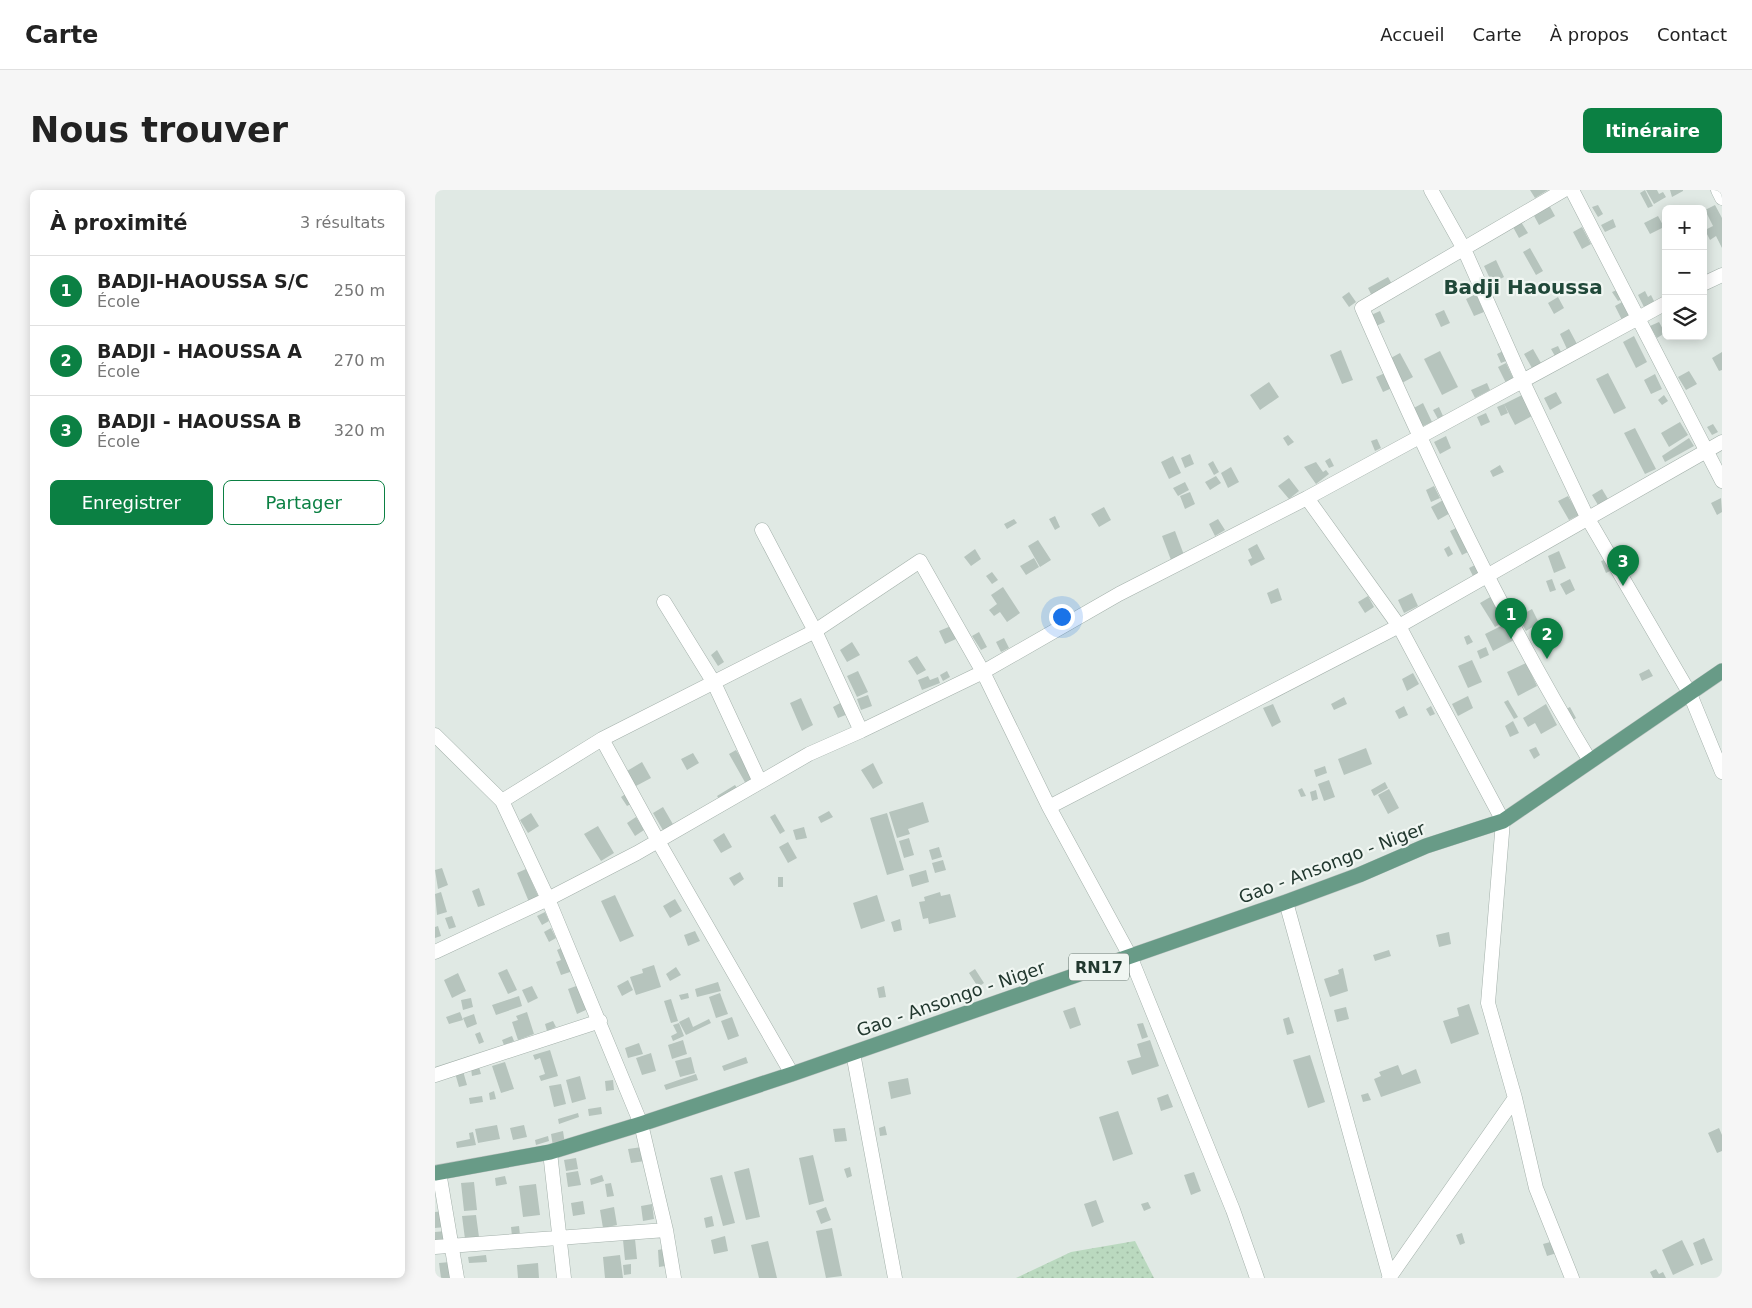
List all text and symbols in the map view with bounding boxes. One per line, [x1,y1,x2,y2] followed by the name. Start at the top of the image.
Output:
[25,21,98,49] text: Carte
[1380,24,1445,45] text: Accueil
[1473,24,1522,45] text: Carte
[1550,24,1629,45] text: À propos
[1657,24,1727,45] text: Contact
[1583,108,1722,153] button: Itinéraire
[30,110,288,150] text: Nous trouver
[1662,205,1707,340] map controls
[1662,205,1707,250] button: +
[50,211,187,235] text: À proximité
[300,213,385,232] text: 3 résultats
[1662,250,1707,295] button: −
[97,270,309,292] text: BADJI-HAOUSSA S/C
[1443,275,1603,299] district label: Badji Haoussa
[60,281,72,300] text: 1
[334,281,385,300] text: 250 m
[97,292,140,311] text: École
[1662,295,1707,340] button: layers
[97,340,302,362] text: BADJI - HAOUSSA A
[60,351,72,370] text: 2
[334,351,385,370] text: 270 m
[97,362,140,381] text: École
[97,410,302,432] text: BADJI - HAOUSSA B
[60,421,72,440] text: 3
[334,421,385,440] text: 320 m
[97,432,140,451] text: École
[50,480,213,525] button: Enregistrer
[223,480,385,525] button: Partager
[1607,545,1639,586] pin: 3
[1495,598,1527,639] pin: 1
[1049,604,1075,630] your location
[1531,618,1563,659] pin: 2
[1236,817,1429,908] street label: Gao - Ansongo - Niger
[1069,954,1129,980] road number: RN17
[854,956,1049,1041] street label: Gao - Ansongo - Niger

